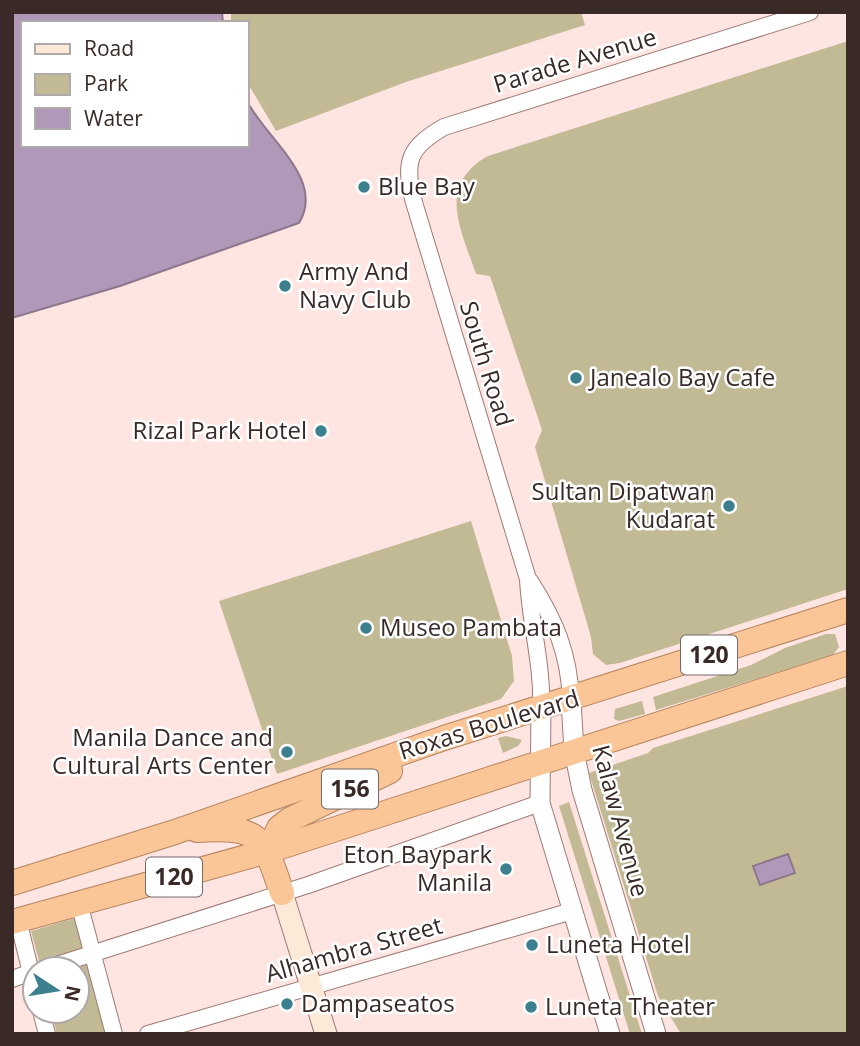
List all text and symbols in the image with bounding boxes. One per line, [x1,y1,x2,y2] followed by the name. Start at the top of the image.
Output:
[489,19,660,100] street label: Parade Avenue
[21,21,248,147] legend
[84,34,134,62] text: Road
[84,69,128,97] text: Park
[84,104,143,132] text: Water
[378,169,476,202] place label: Blue Bay
[356,179,372,195] marker: Blue Bay
[299,254,411,315] place label: Army And Navy Club
[277,278,293,294] marker: Army And Navy Club
[453,297,522,430] street label: South Road
[588,360,775,393] place label: Janealo Bay Cafe
[568,370,584,386] marker: Janealo Bay Cafe
[133,413,307,446] place label: Rizal Park Hotel
[313,423,329,439] marker: Rizal Park Hotel
[532,474,715,535] place label: Sultan Dipatwan Kudarat
[721,498,737,514] marker: Sultan Dipatwan Kudarat
[380,610,562,643] place label: Museo Pambata
[358,620,374,636] marker: Museo Pambata
[681,636,737,674] road number: 120
[394,680,583,767] street label: Roxas Boulevard
[52,720,273,781] place label: Manila Dance and Cultural Arts Center
[585,741,658,900] street label: Kalaw Avenue
[279,744,295,760] marker: Manila Dance and Cultural Arts Center
[322,769,378,808] road number: 156
[343,837,492,898] place label: Eton Baypark Manila
[146,858,202,897] road number: 120
[498,861,514,877] marker: Eton Baypark Manila
[261,908,446,990] street label: Alhambra Street
[546,927,690,960] place label: Luneta Hotel
[524,937,540,953] marker: Luneta Hotel
[21,955,91,1025] north arrow
[58,983,87,1004] text: N
[301,986,455,1019] place label: Dampaseatos
[545,989,715,1022] place label: Luneta Theater
[279,996,295,1012] marker: Dampaseatos
[523,999,539,1015] marker: Luneta Theater

